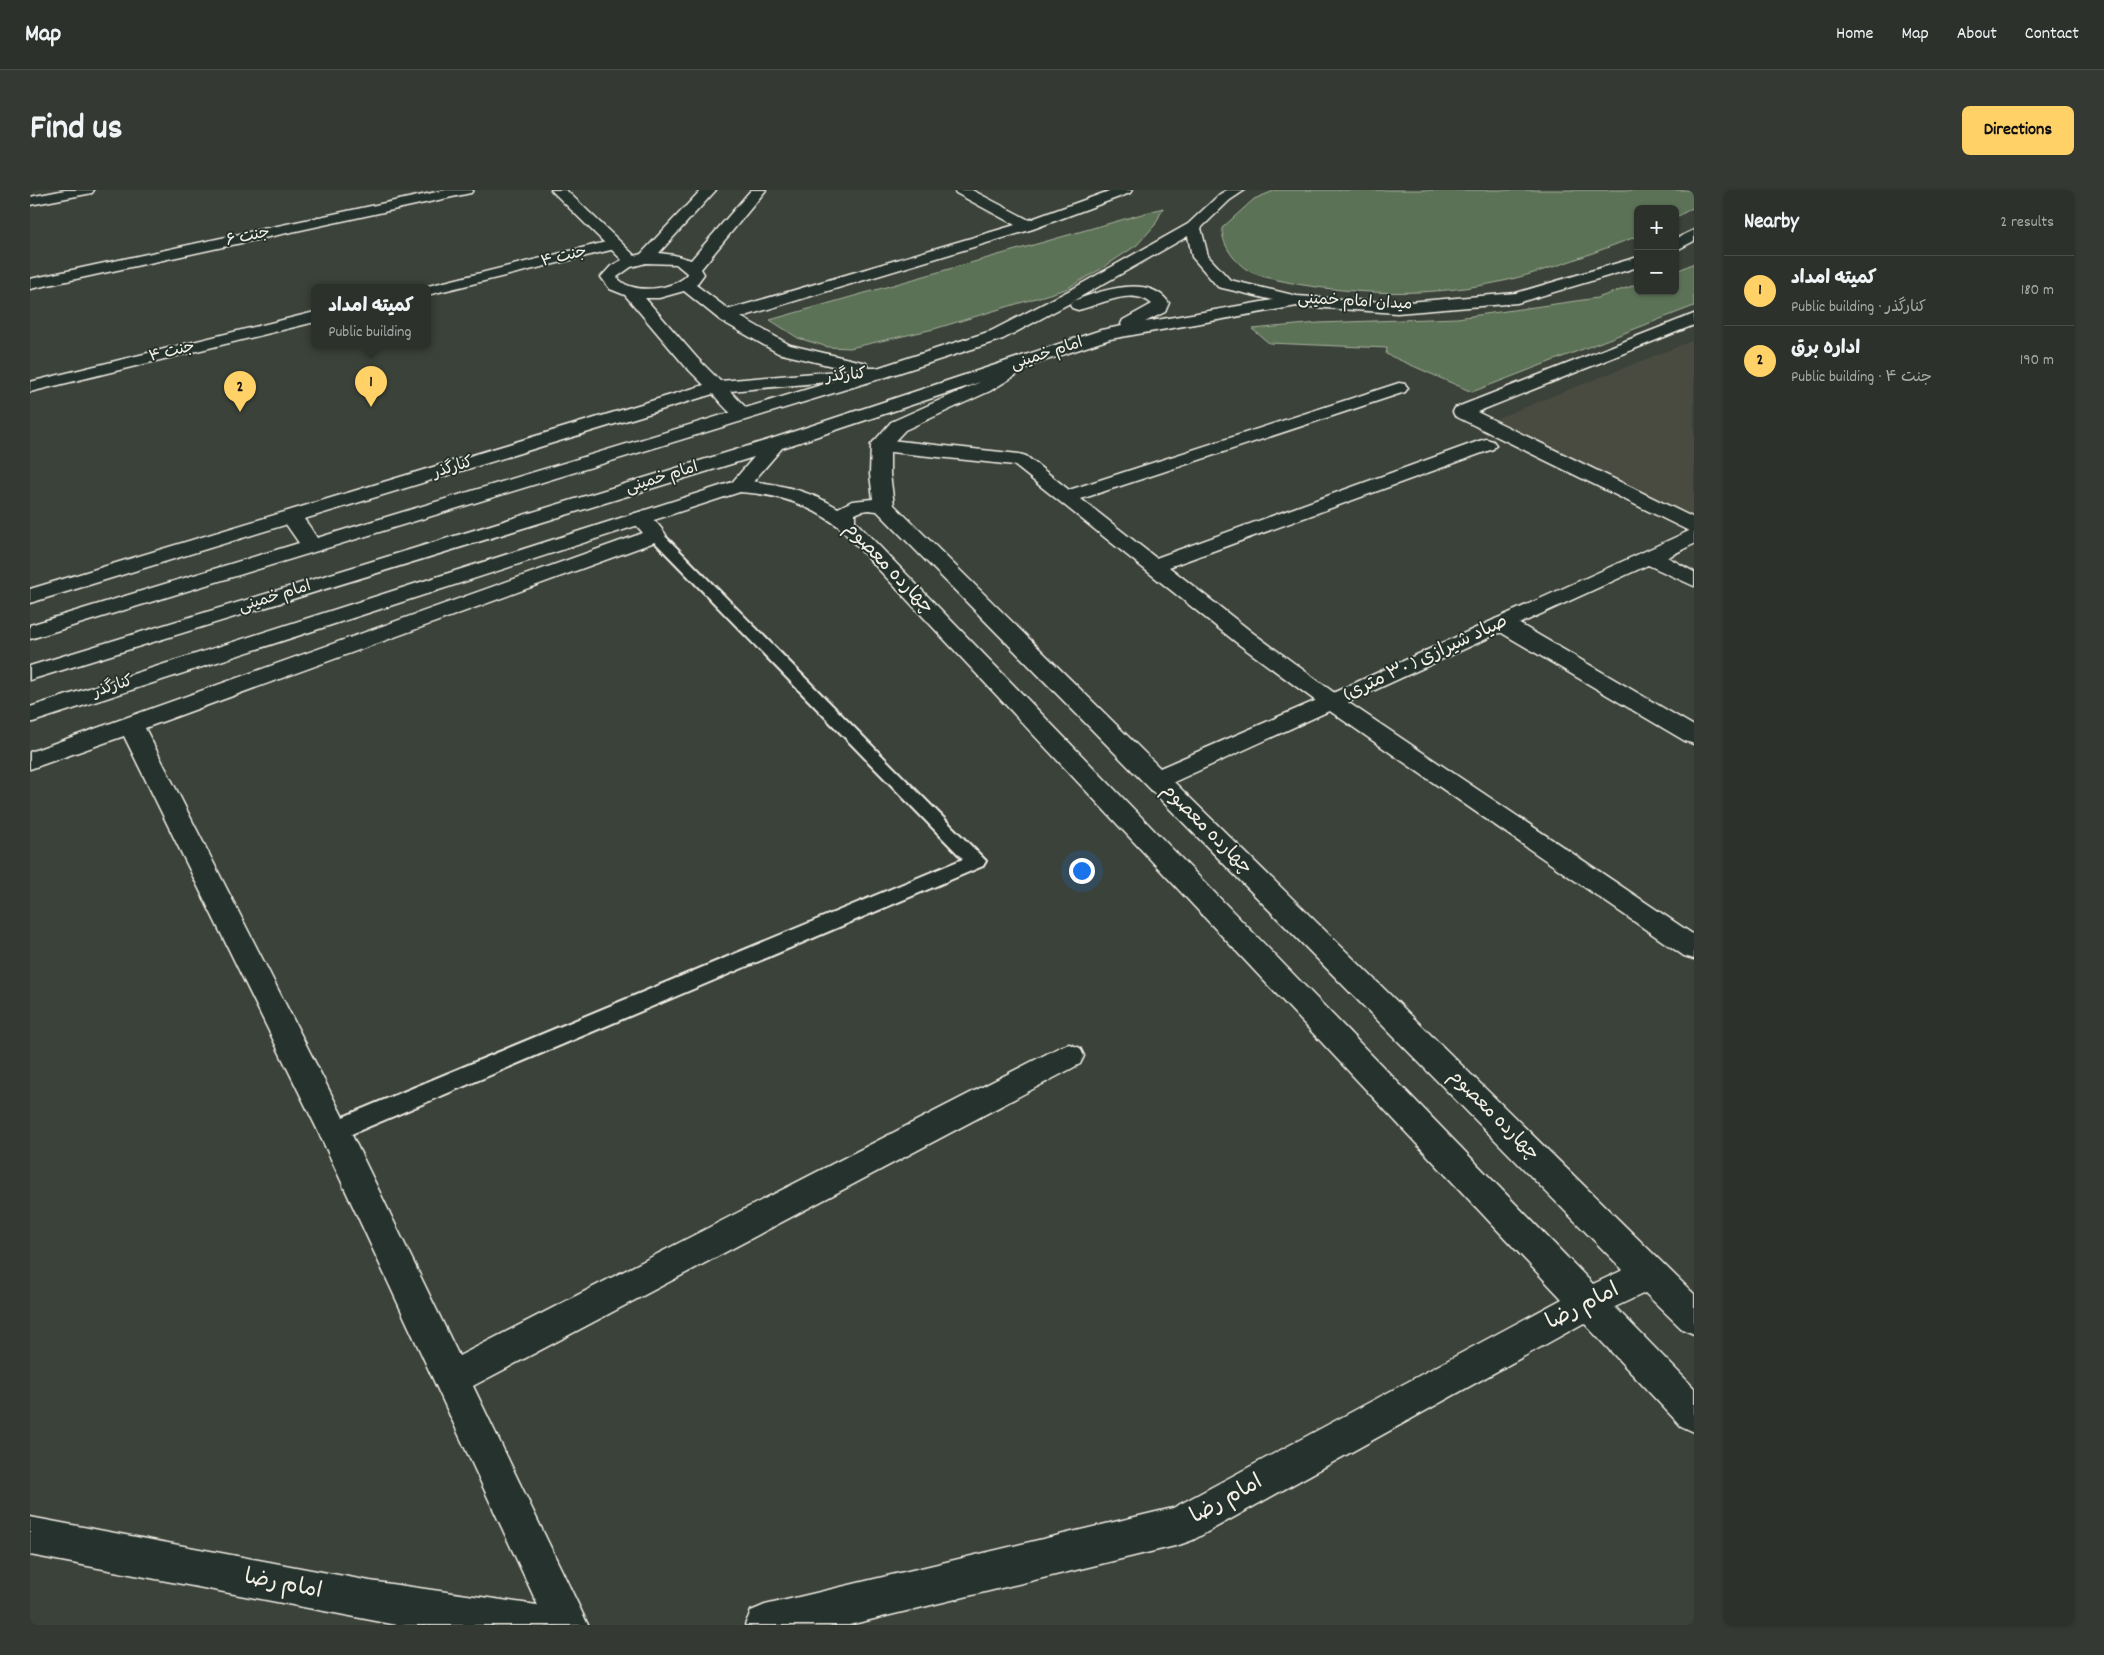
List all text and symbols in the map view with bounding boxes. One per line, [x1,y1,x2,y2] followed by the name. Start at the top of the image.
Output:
[25,18,61,52] text: Map
[1836,22,1873,47] text: Home
[1901,22,1929,47] text: Map
[1957,22,1997,47] text: About
[2025,22,2079,47] text: Contact
[30,105,122,155] text: Find us
[1962,106,2074,155] button: Directions
[1634,205,1679,295] map controls
[1634,205,1679,250] button: +
[1744,208,1799,238] text: Nearby
[2000,211,2054,234] text: 2 results
[224,221,272,253] street label: جنت ۶
[539,240,589,274] street label: جنت ۴
[1634,250,1679,295] button: −
[1791,266,1877,293] text: کمیته امداد
[1758,279,1762,302] text: 1
[2021,279,2054,302] text: 180 m
[311,284,431,349] popup
[1297,288,1413,316] street label: میدان امام خمینی
[328,294,414,321] text: کمیته امداد
[1791,296,1926,319] text: Public building · کنارگذر
[328,321,412,344] text: Public building
[1008,332,1086,376] street label: امام خمینی
[147,335,197,369] street label: جنت ۴
[1791,336,1860,363] text: اداره برق
[1757,349,1764,372] text: 2
[2020,349,2054,372] text: 190 m
[824,363,867,389] street label: کنارگذر
[355,366,387,407] pin: 1
[1791,366,1932,389] text: Public building · جنت ۴
[224,371,256,412] pin: 2
[429,451,476,485] street label: کنارگذر
[623,456,701,500] street label: امام خمینی
[837,517,939,621] street label: چهارده معصوم
[236,575,314,619] street label: امام خمینی
[1339,609,1513,709] street label: صیاد شیرازی ( ۳۰ متری)
[89,670,136,705] street label: کنارگذر
[1154,778,1258,882] street label: چهارده معصوم
[1069,858,1095,884] your location
[1441,1064,1545,1168] street label: چهارده معصوم
[1541,1275,1625,1339] street label: امام رضا
[1185,1467,1269,1533] street label: امام رضا
[241,1562,325,1608] street label: امام رضا

